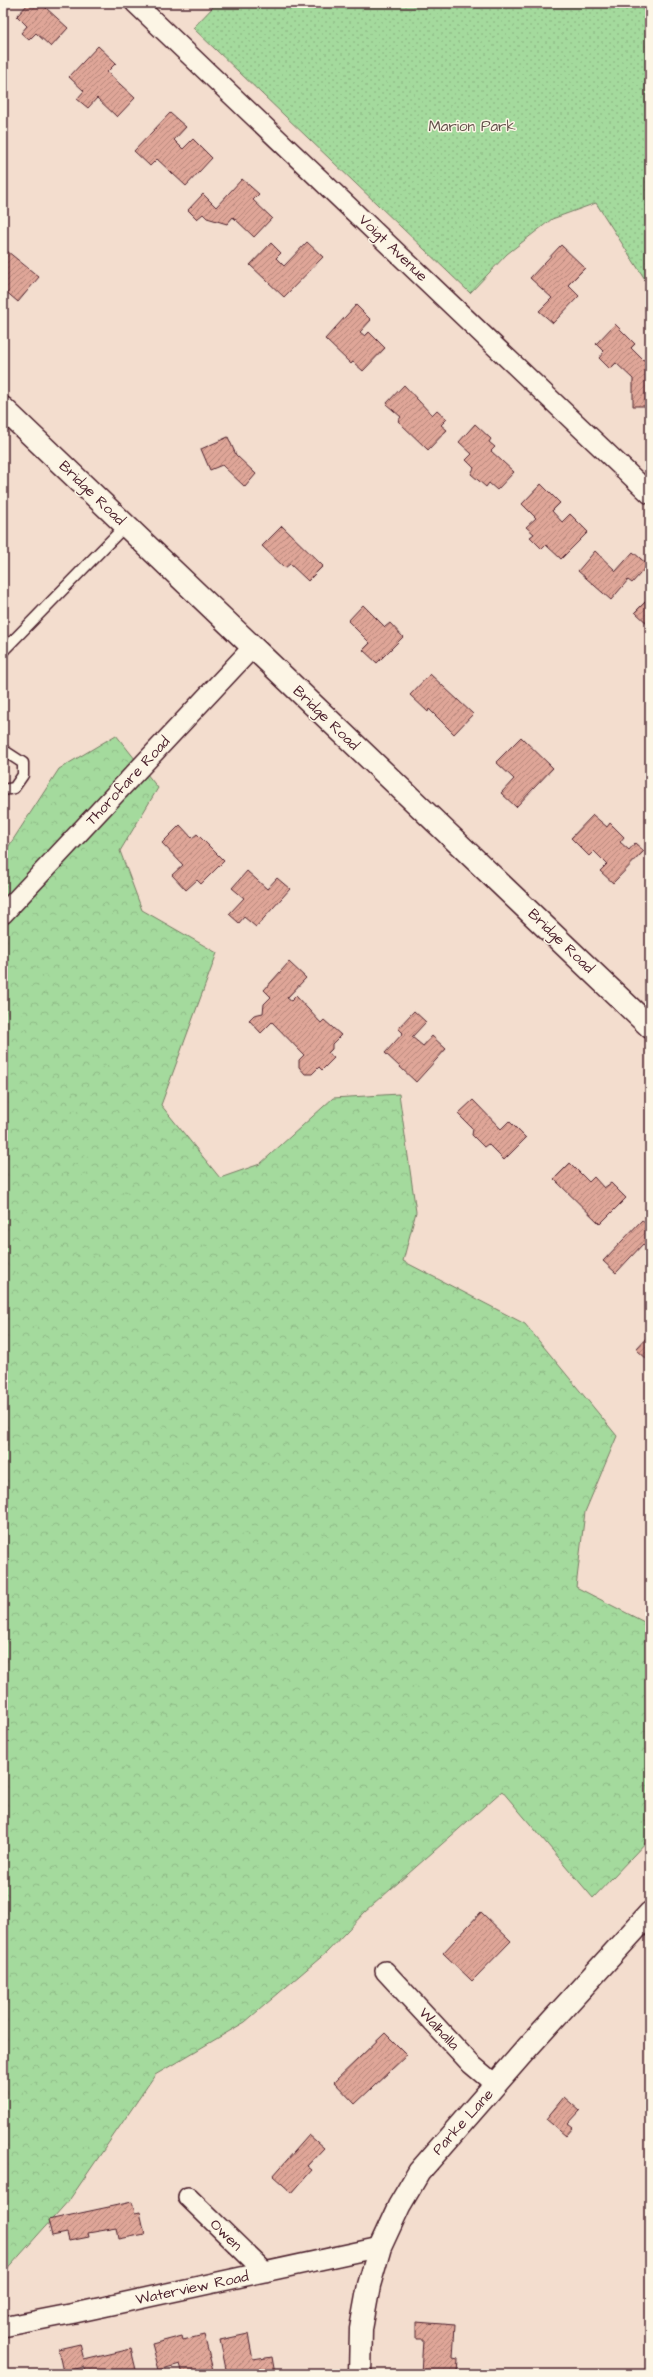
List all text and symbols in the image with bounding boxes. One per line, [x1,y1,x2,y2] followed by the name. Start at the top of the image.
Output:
[428,116,516,137] park label: Marion Park
[353,210,432,287] street label: Voigt Avenue
[53,456,130,531] street label: Bridge Road
[287,681,364,756] street label: Bridge Road
[81,731,175,830] street label: Thorofare Road
[522,904,599,979] street label: Bridge Road
[414,2003,464,2055] street label: Walhalla
[428,2084,498,2160] street label: Parke Lane
[205,2214,247,2256] street label: Owen
[134,2266,251,2310] street label: Waterview Road

